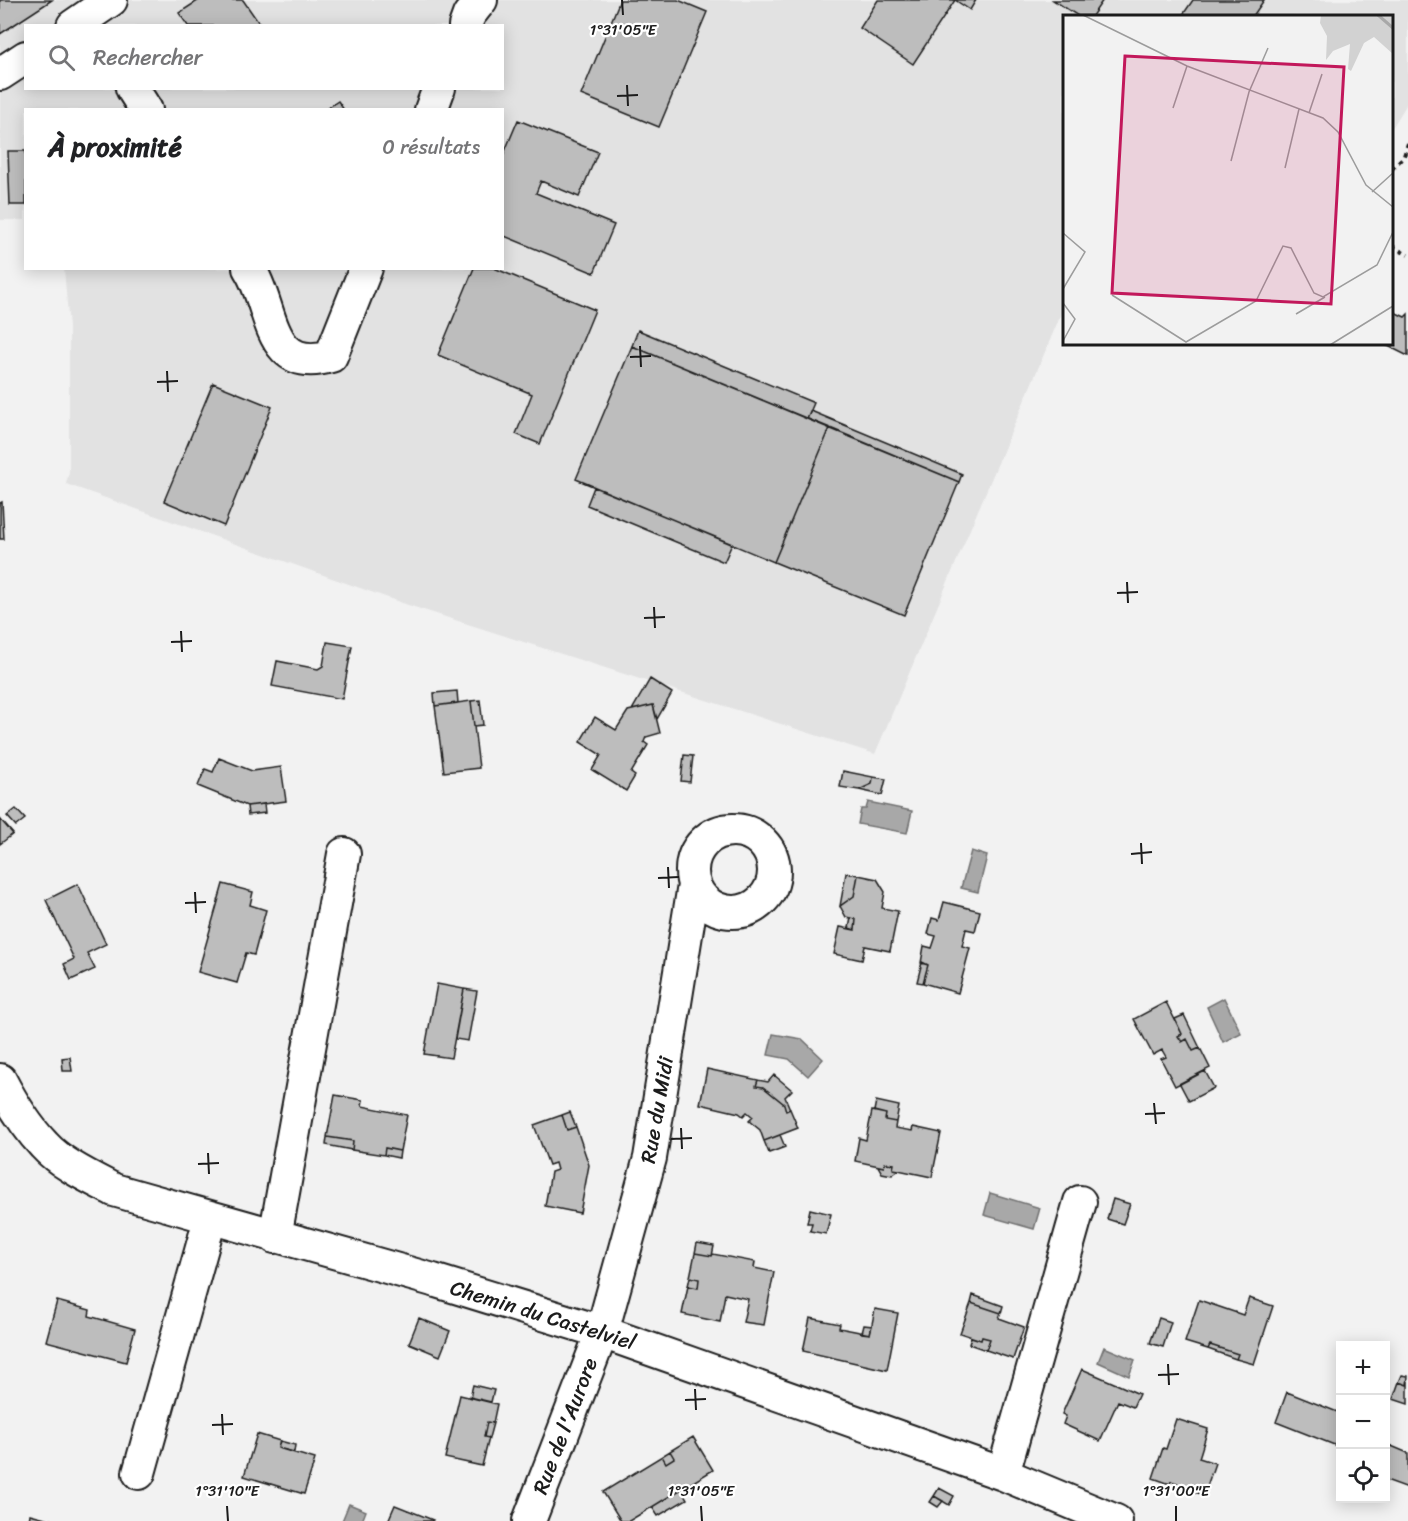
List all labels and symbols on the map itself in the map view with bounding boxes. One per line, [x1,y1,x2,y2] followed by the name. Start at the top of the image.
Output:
[1063,15,1393,345] inset map
[590,17,658,43] text: 1°31'05"E
[629,1052,685,1166] street label: Rue du Midi
[445,1269,642,1362] street label: Chemin du Castelviel
[521,1352,609,1500] street label: Rue de l'Aurore
[195,1478,260,1504] text: 1°31'10"E
[668,1478,736,1504] text: 1°31'05"E
[1143,1478,1211,1504] text: 1°31'00"E

